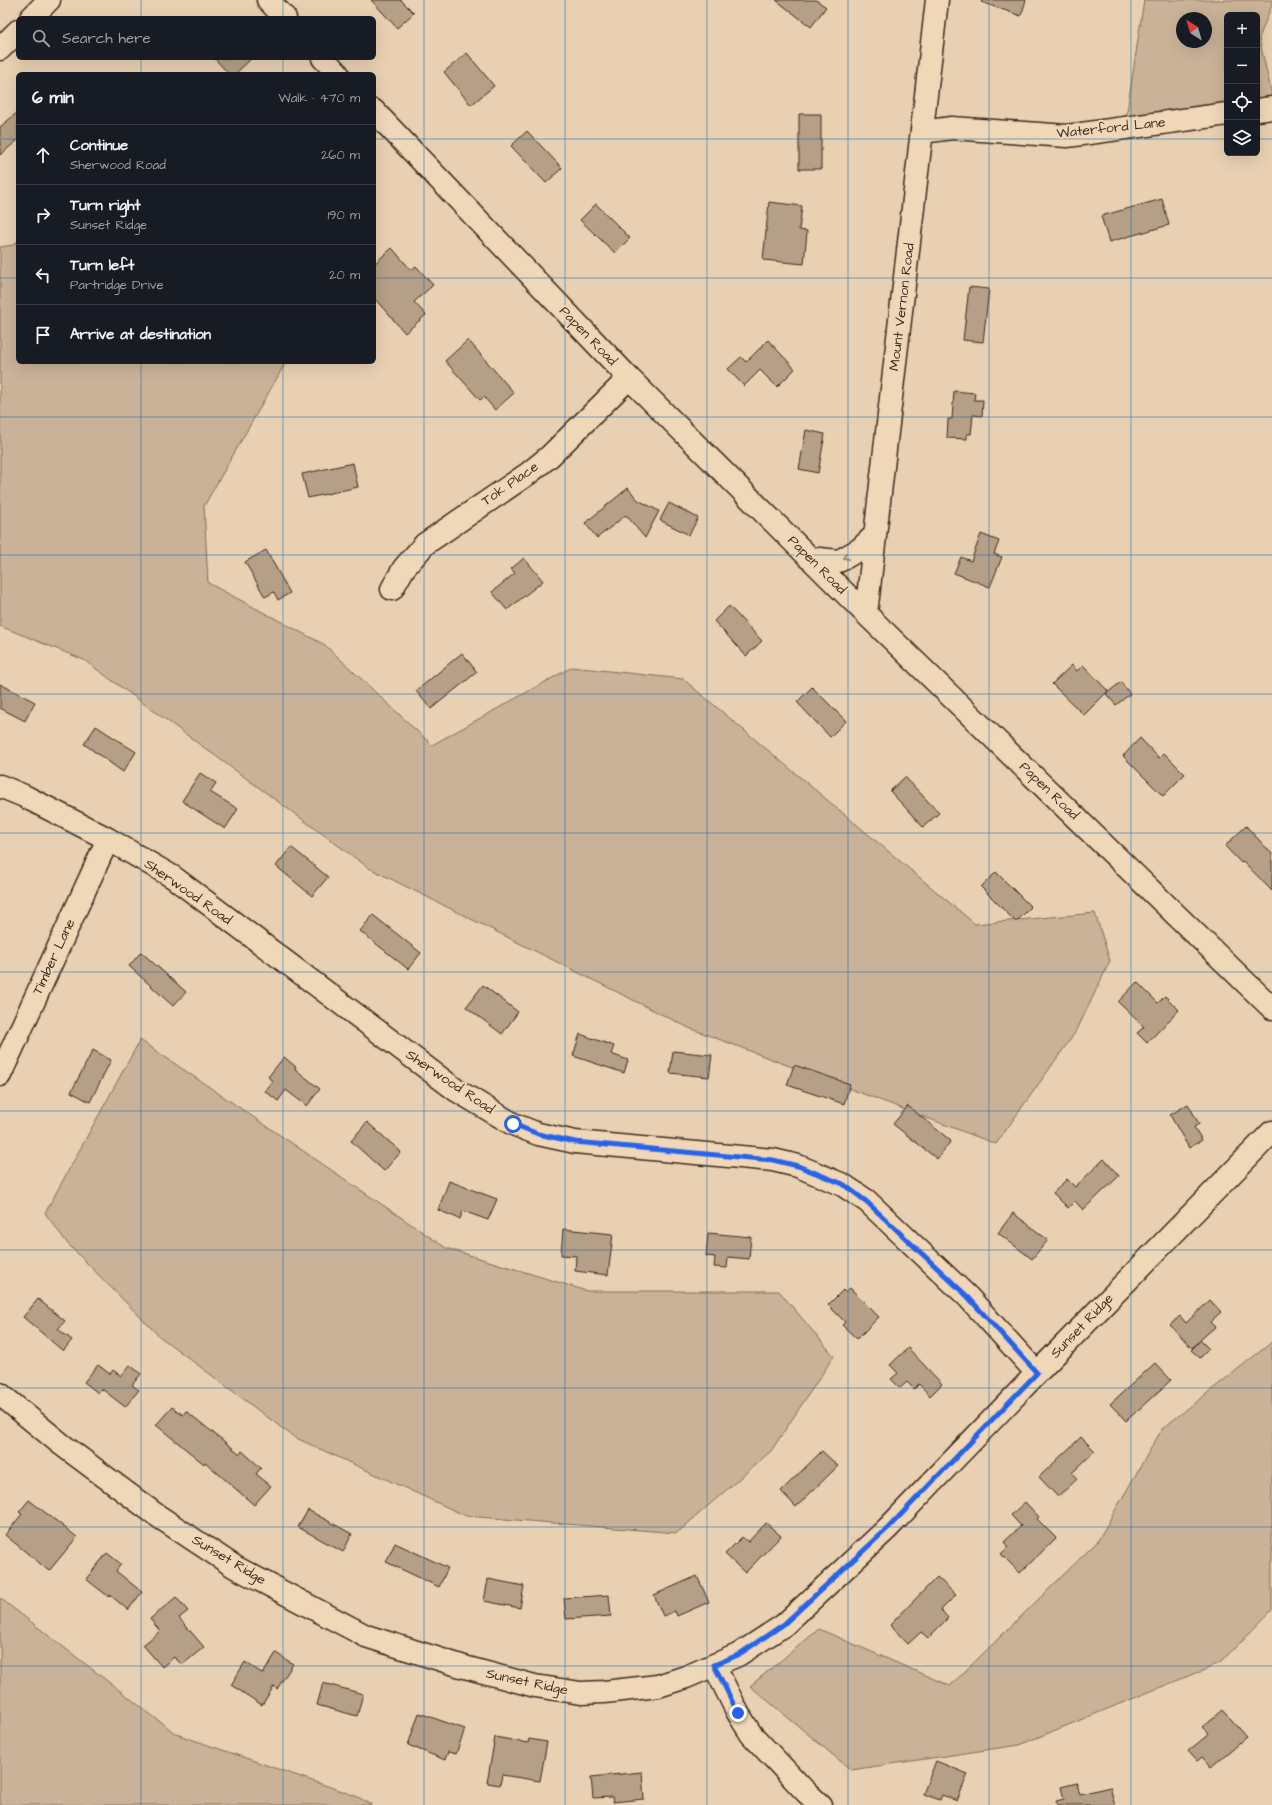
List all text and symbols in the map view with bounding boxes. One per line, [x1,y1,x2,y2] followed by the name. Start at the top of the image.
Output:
[1176,12,1212,48] north arrow
[1224,12,1260,156] map controls
[1224,12,1260,48] button: +
[16,16,376,60] search box
[30,27,52,49] icon: search
[62,28,151,49] text: Search here
[1224,48,1260,84] button: −
[1224,84,1260,120] button: locate
[32,86,74,110] text: 6 min
[279,89,360,107] text: Walk · 470 m
[1056,112,1167,144] street label: Waterford Lane
[1224,120,1260,156] button: layers
[70,135,128,156] text: Continue
[32,144,54,166] icon: ahead
[321,146,360,164] text: 260 m
[70,156,166,174] text: Sherwood Road
[70,195,141,216] text: Turn right
[32,204,54,226] icon: right
[327,206,360,224] text: 190 m
[70,216,147,234] text: Sunset Ridge
[884,242,920,372] street label: Mount Vernon Road
[70,255,134,276] text: Turn left
[32,264,54,286] icon: left
[329,266,360,284] text: 20 m
[70,276,163,294] text: Partridge Drive
[554,302,622,370] street label: Papen Road
[32,324,54,346] icon: arrive
[70,324,211,345] text: Arrive at destination
[477,457,543,511] street label: Tok Place
[783,531,851,599] street label: Papen Road
[843,552,850,560] one-way arrow
[1015,757,1083,825] street label: Papen Road
[140,854,236,930] street label: Sherwood Road
[28,915,81,998] street label: Timber Lane
[402,1045,498,1119] street label: Sherwood Road
[504,1115,522,1133] route start
[1046,1289,1118,1363] street label: Sunset Ridge
[188,1530,270,1590] street label: Sunset Ridge
[484,1664,570,1701] street label: Sunset Ridge
[729,1704,747,1722] route end

